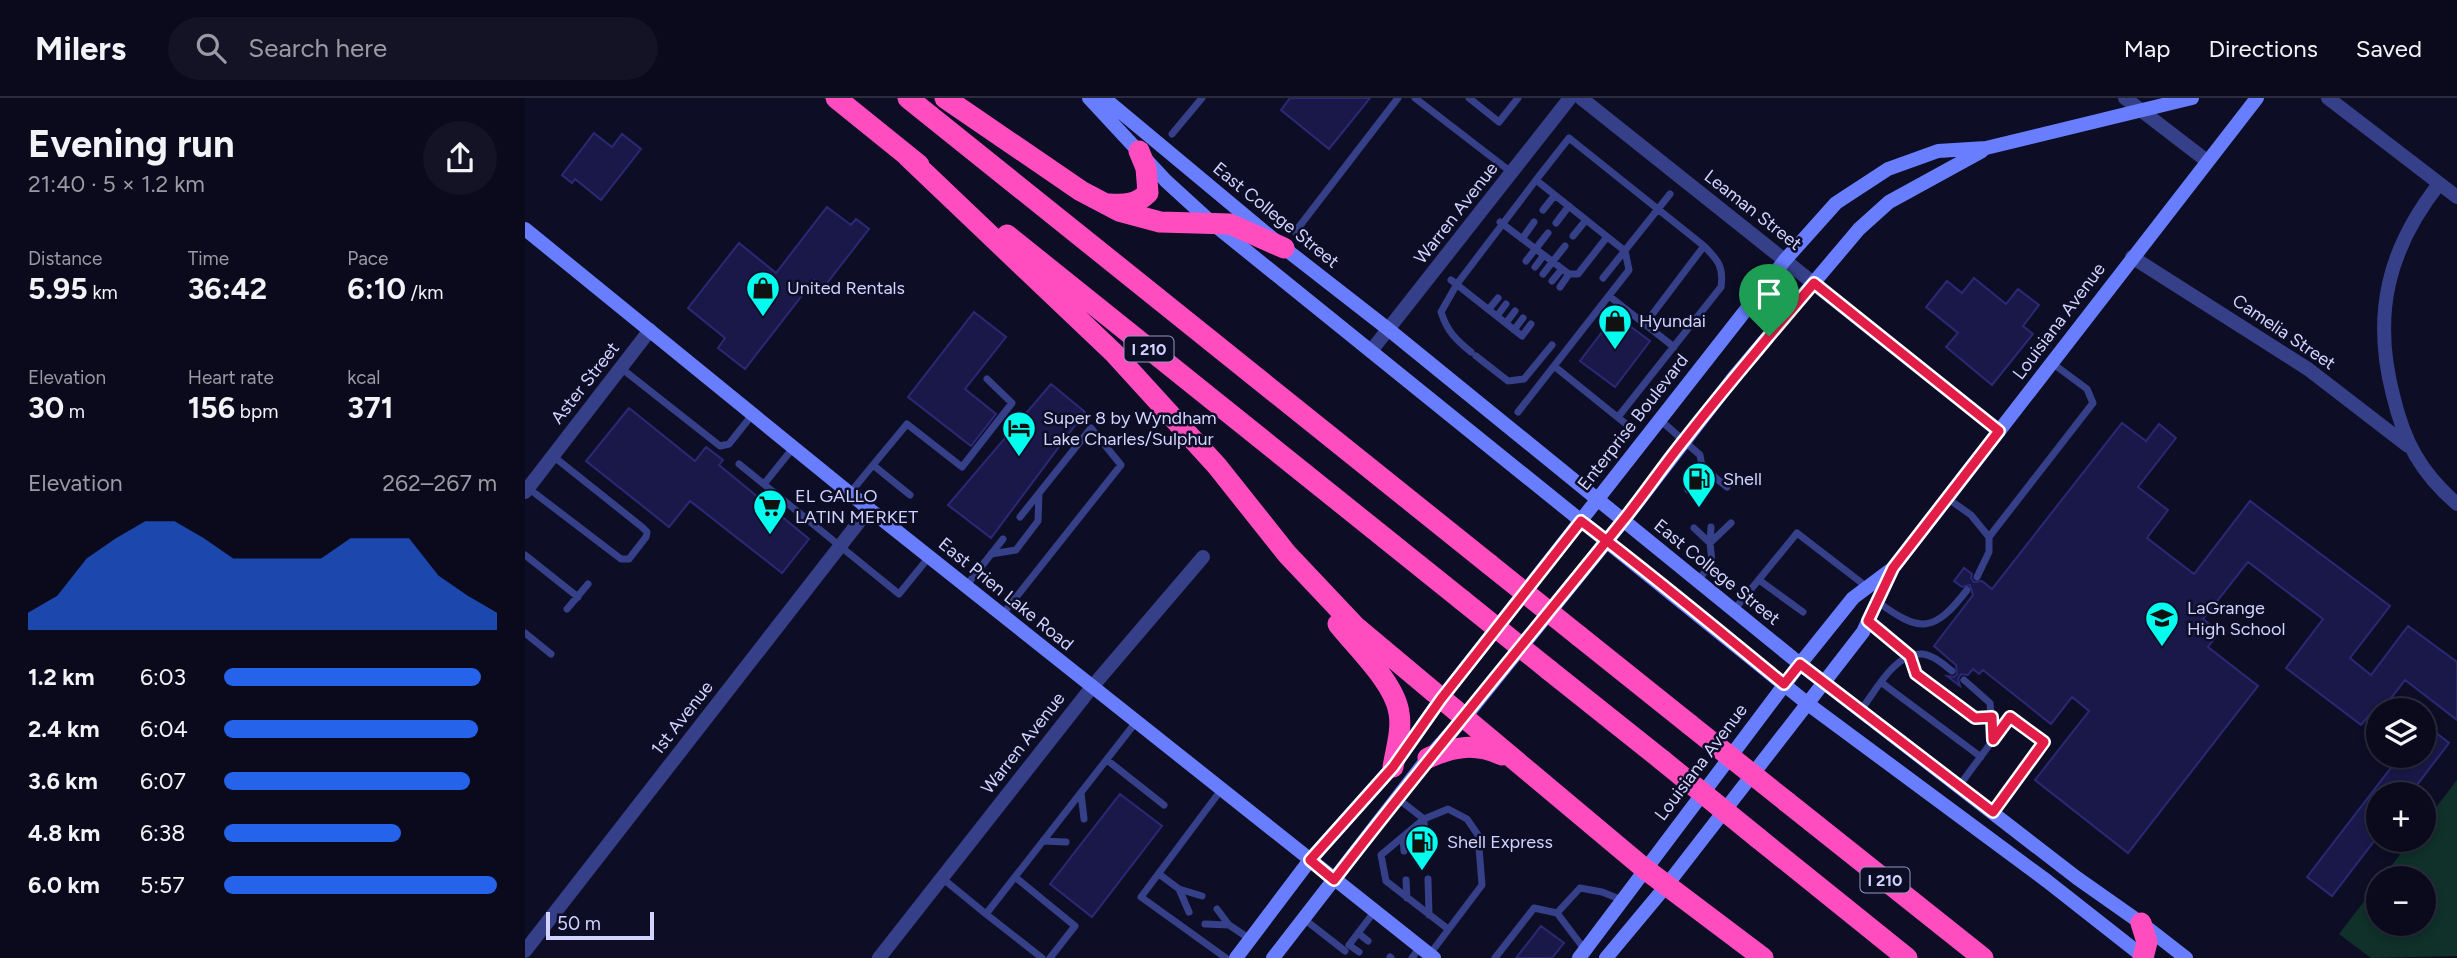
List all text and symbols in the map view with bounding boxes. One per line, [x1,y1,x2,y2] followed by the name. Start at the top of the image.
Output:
[168,17,658,80] search box
[35,29,126,68] text: Milers
[192,29,230,67] icon: search
[248,32,387,64] text: Search here
[2124,34,2170,63] text: Map
[2208,34,2318,63] text: Directions
[2356,34,2422,63] text: Saved
[28,121,235,167] text: Evening run
[423,121,497,195] button: share
[1209,157,1344,273] street label: East College Street
[1409,158,1503,268] street label: Warren Avenue
[1700,165,1806,255] street label: Leaman Street
[28,170,205,198] text: 21:40 · 5 × 1.2 km
[28,247,102,270] text: Distance
[188,247,229,270] text: Time
[347,247,388,270] text: Pace
[2008,258,2110,384] street label: Louisiana Avenue
[1739,264,1799,336] pin
[744,269,782,318] shop icon: United Rentals
[28,270,88,307] text: 5.95
[188,270,267,307] text: 36:42
[347,270,406,307] text: 6:10
[1750,275,1788,313] icon: arrive
[787,277,905,299] place label: United Rentals
[88,281,118,304] text: km
[406,281,443,304] text: /km
[2228,289,2340,375] street label: Camelia Street
[1596,302,1634,351] shop icon: Hyundai
[1639,310,1706,332] place label: Hyundai
[1125,336,1173,362] road number: I 210
[546,337,624,428] street label: Aster Street
[1573,349,1693,495] street label: Enterprise Boulevard
[28,366,106,389] text: Elevation
[188,366,274,389] text: Heart rate
[347,366,381,389] text: kcal
[28,389,64,426] text: 30
[188,389,235,426] text: 156
[347,389,393,426] text: 371
[64,400,85,423] text: m
[235,400,278,423] text: bpm
[1043,407,1217,450] place label: Super 8 by Wyndham Lake Charles/Sulphur
[1000,409,1038,458] hotel icon: Super 8 by Wyndham Lake Charles/Sulphur
[1680,460,1718,509] fuel station icon: Shell
[1723,468,1762,490] place label: Shell
[28,469,123,497] text: Elevation
[382,469,497,497] text: 262–267 m
[795,485,918,528] place label: EL GALLO LATIN MERKET
[751,487,789,536] supermarket icon: EL GALLO LATIN MERKET
[1650,514,1785,630] street label: East College Street
[934,533,1078,655] street label: East Prien Lake Road
[2187,597,2285,640] place label: LaGrange High School
[2143,599,2181,648] school or university icon: LaGrange High School
[28,663,95,691] text: 1.2 km
[140,663,186,691] text: 6:03
[646,676,718,759] street label: 1st Avenue
[976,688,1070,798] street label: Warren Avenue
[2366,698,2436,936] map controls
[2366,698,2436,768] button: layers
[1650,699,1752,825] street label: Louisiana Avenue
[28,715,99,743] text: 2.4 km
[140,715,188,743] text: 6:04
[28,767,98,795] text: 3.6 km
[140,767,186,795] text: 6:07
[2366,782,2436,852] button: +
[28,819,100,847] text: 4.8 km
[140,819,185,847] text: 6:38
[1403,823,1441,872] fuel station icon: Shell Express
[1447,831,1553,853] place label: Shell Express
[2366,866,2436,936] button: −
[1861,867,1909,892] road number: I 210
[28,871,100,899] text: 6.0 km
[140,871,185,899] text: 5:57
[546,909,655,941] scale bar
[557,912,601,935] text: 50 m

